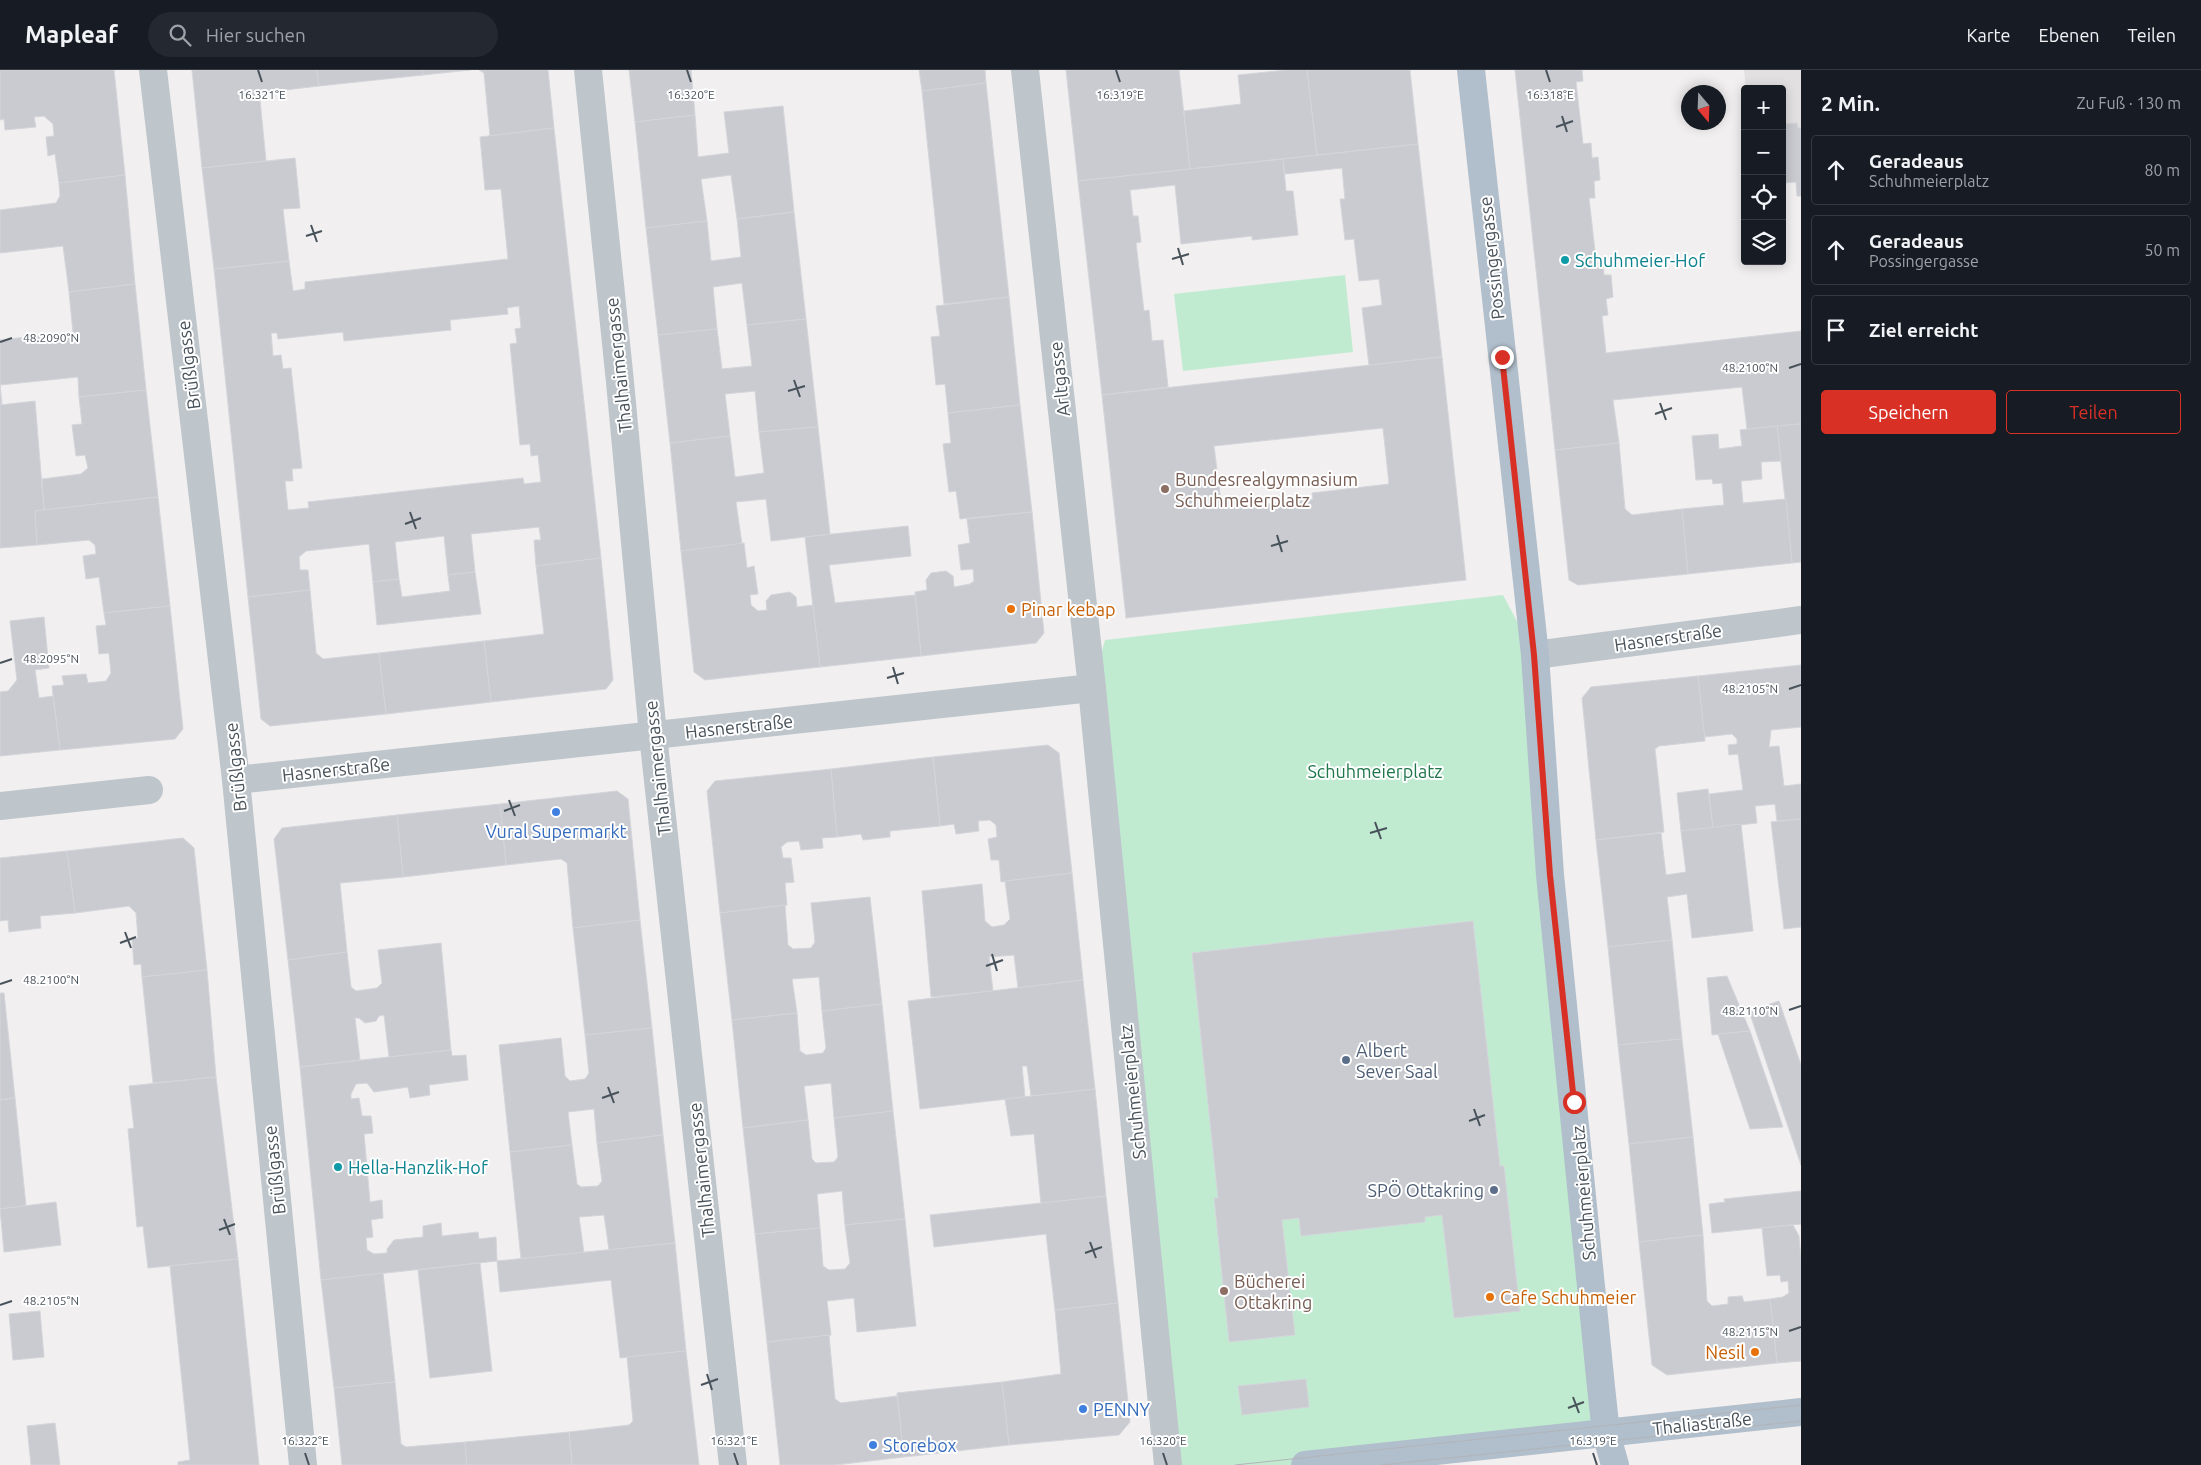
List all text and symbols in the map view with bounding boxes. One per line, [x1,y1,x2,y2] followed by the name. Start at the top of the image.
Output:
[148,12,498,57] search box
[25,21,118,48] text: Mapleaf
[166,21,194,49] icon: search
[206,24,306,46] text: Hier suchen
[1967,25,2011,45] text: Karte
[2039,25,2100,45] text: Ebenen
[2128,25,2176,45] text: Teilen
[1681,85,1726,130] north arrow
[1741,85,1786,265] map controls
[1741,85,1786,130] button: +
[238,88,286,101] text: 16.321°E
[667,88,715,101] text: 16.320°E
[1096,88,1144,101] text: 16.319°E
[1526,88,1574,101] text: 16.318°E
[1821,91,1880,115] text: 2 Min.
[2076,94,2181,112] text: Zu Fuß · 130 m
[1741,130,1786,175] button: −
[1869,150,1964,172] text: Geradeaus
[1822,156,1850,184] icon: ahead
[2144,161,2180,179] text: 80 m
[1869,172,1989,190] text: Schuhmeierplatz
[1741,175,1786,220] button: locate
[1475,195,1507,321] street label: Possingergasse
[1741,220,1786,265] button: layers
[1869,230,1964,252] text: Geradeaus
[1822,236,1850,264] icon: ahead
[2144,241,2180,259] text: 50 m
[1575,250,1705,270] place label: Schuhmeier-Hof
[1869,252,1979,270] text: Possingergasse
[1559,254,1571,266] marker: Schuhmeier-Hof
[601,297,635,433] street label: Thalhaimergasse
[1822,316,1850,344] icon: arrive
[173,319,203,411] street label: Brüßlgasse
[1869,319,1978,341] text: Ziel erreicht
[23,331,79,344] text: 48.2090°N
[1045,340,1073,418] street label: Arltgasse
[1491,346,1514,369] route end
[1722,361,1778,374] text: 48.2100°N
[1821,390,1996,434] button: Speichern
[2006,390,2181,434] button: Teilen
[1175,469,1358,510] place label: Bundesrealgymnasium Schuhmeierplatz
[1159,483,1171,495] marker: Bundesrealgymnasium Schuhmeierplatz
[1021,599,1116,619] place label: Pinar kebap
[1005,603,1017,615] marker: Pinar kebap
[1613,620,1723,654] street label: Hasnerstraße
[23,652,79,665] text: 48.2095°N
[1722,682,1778,695] text: 48.2105°N
[640,700,674,836] street label: Thalhaimergasse
[684,710,794,742] street label: Hasnerstraße
[220,722,250,812] street label: Brüßlgasse
[281,753,391,785] street label: Hasnerstraße
[1307,761,1443,781] park label: Schuhmeierplatz
[550,806,562,818] marker: Vural Supermarkt
[485,821,627,841] place label: Vural Supermarkt
[23,973,79,986] text: 48.2100°N
[1722,1004,1778,1017] text: 48.2110°N
[1115,1024,1149,1160] street label: Schuhmeierplatz
[1356,1040,1438,1081] place label: Albert Sever Saal
[1340,1054,1352,1066] marker: Albert Sever Saal
[1563,1091,1586,1114] route start
[684,1102,718,1238] street label: Thalhaimergasse
[259,1125,289,1215] street label: Brüßlgasse
[1567,1125,1599,1261] street label: Schuhmeierplatz
[348,1157,488,1177] place label: Hella-Hanzlik-Hof
[332,1161,344,1173] marker: Hella-Hanzlik-Hof
[1367,1180,1484,1200] place label: SPÖ Ottakring
[1488,1184,1500,1196] marker: SPÖ Ottakring
[1234,1271,1312,1312] place label: Bücherei Ottakring
[1218,1285,1230,1297] marker: Bücherei Ottakring
[1500,1287,1637,1307] place label: Cafe Schuhmeier
[1484,1291,1496,1303] marker: Cafe Schuhmeier
[23,1294,79,1307] text: 48.2105°N
[1722,1325,1778,1338] text: 48.2115°N
[1705,1342,1745,1362] place label: Nesil
[1749,1346,1761,1358] marker: Nesil
[1093,1399,1151,1419] place label: PENNY
[1077,1403,1089,1415] marker: PENNY
[1651,1408,1753,1438] street label: Thaliastraße
[281,1434,329,1447] text: 16.322°E
[710,1434,758,1447] text: 16.321°E
[1139,1434,1187,1447] text: 16.320°E
[1569,1434,1617,1447] text: 16.319°E
[883,1435,957,1455] place label: Storebox
[867,1439,879,1451] marker: Storebox

